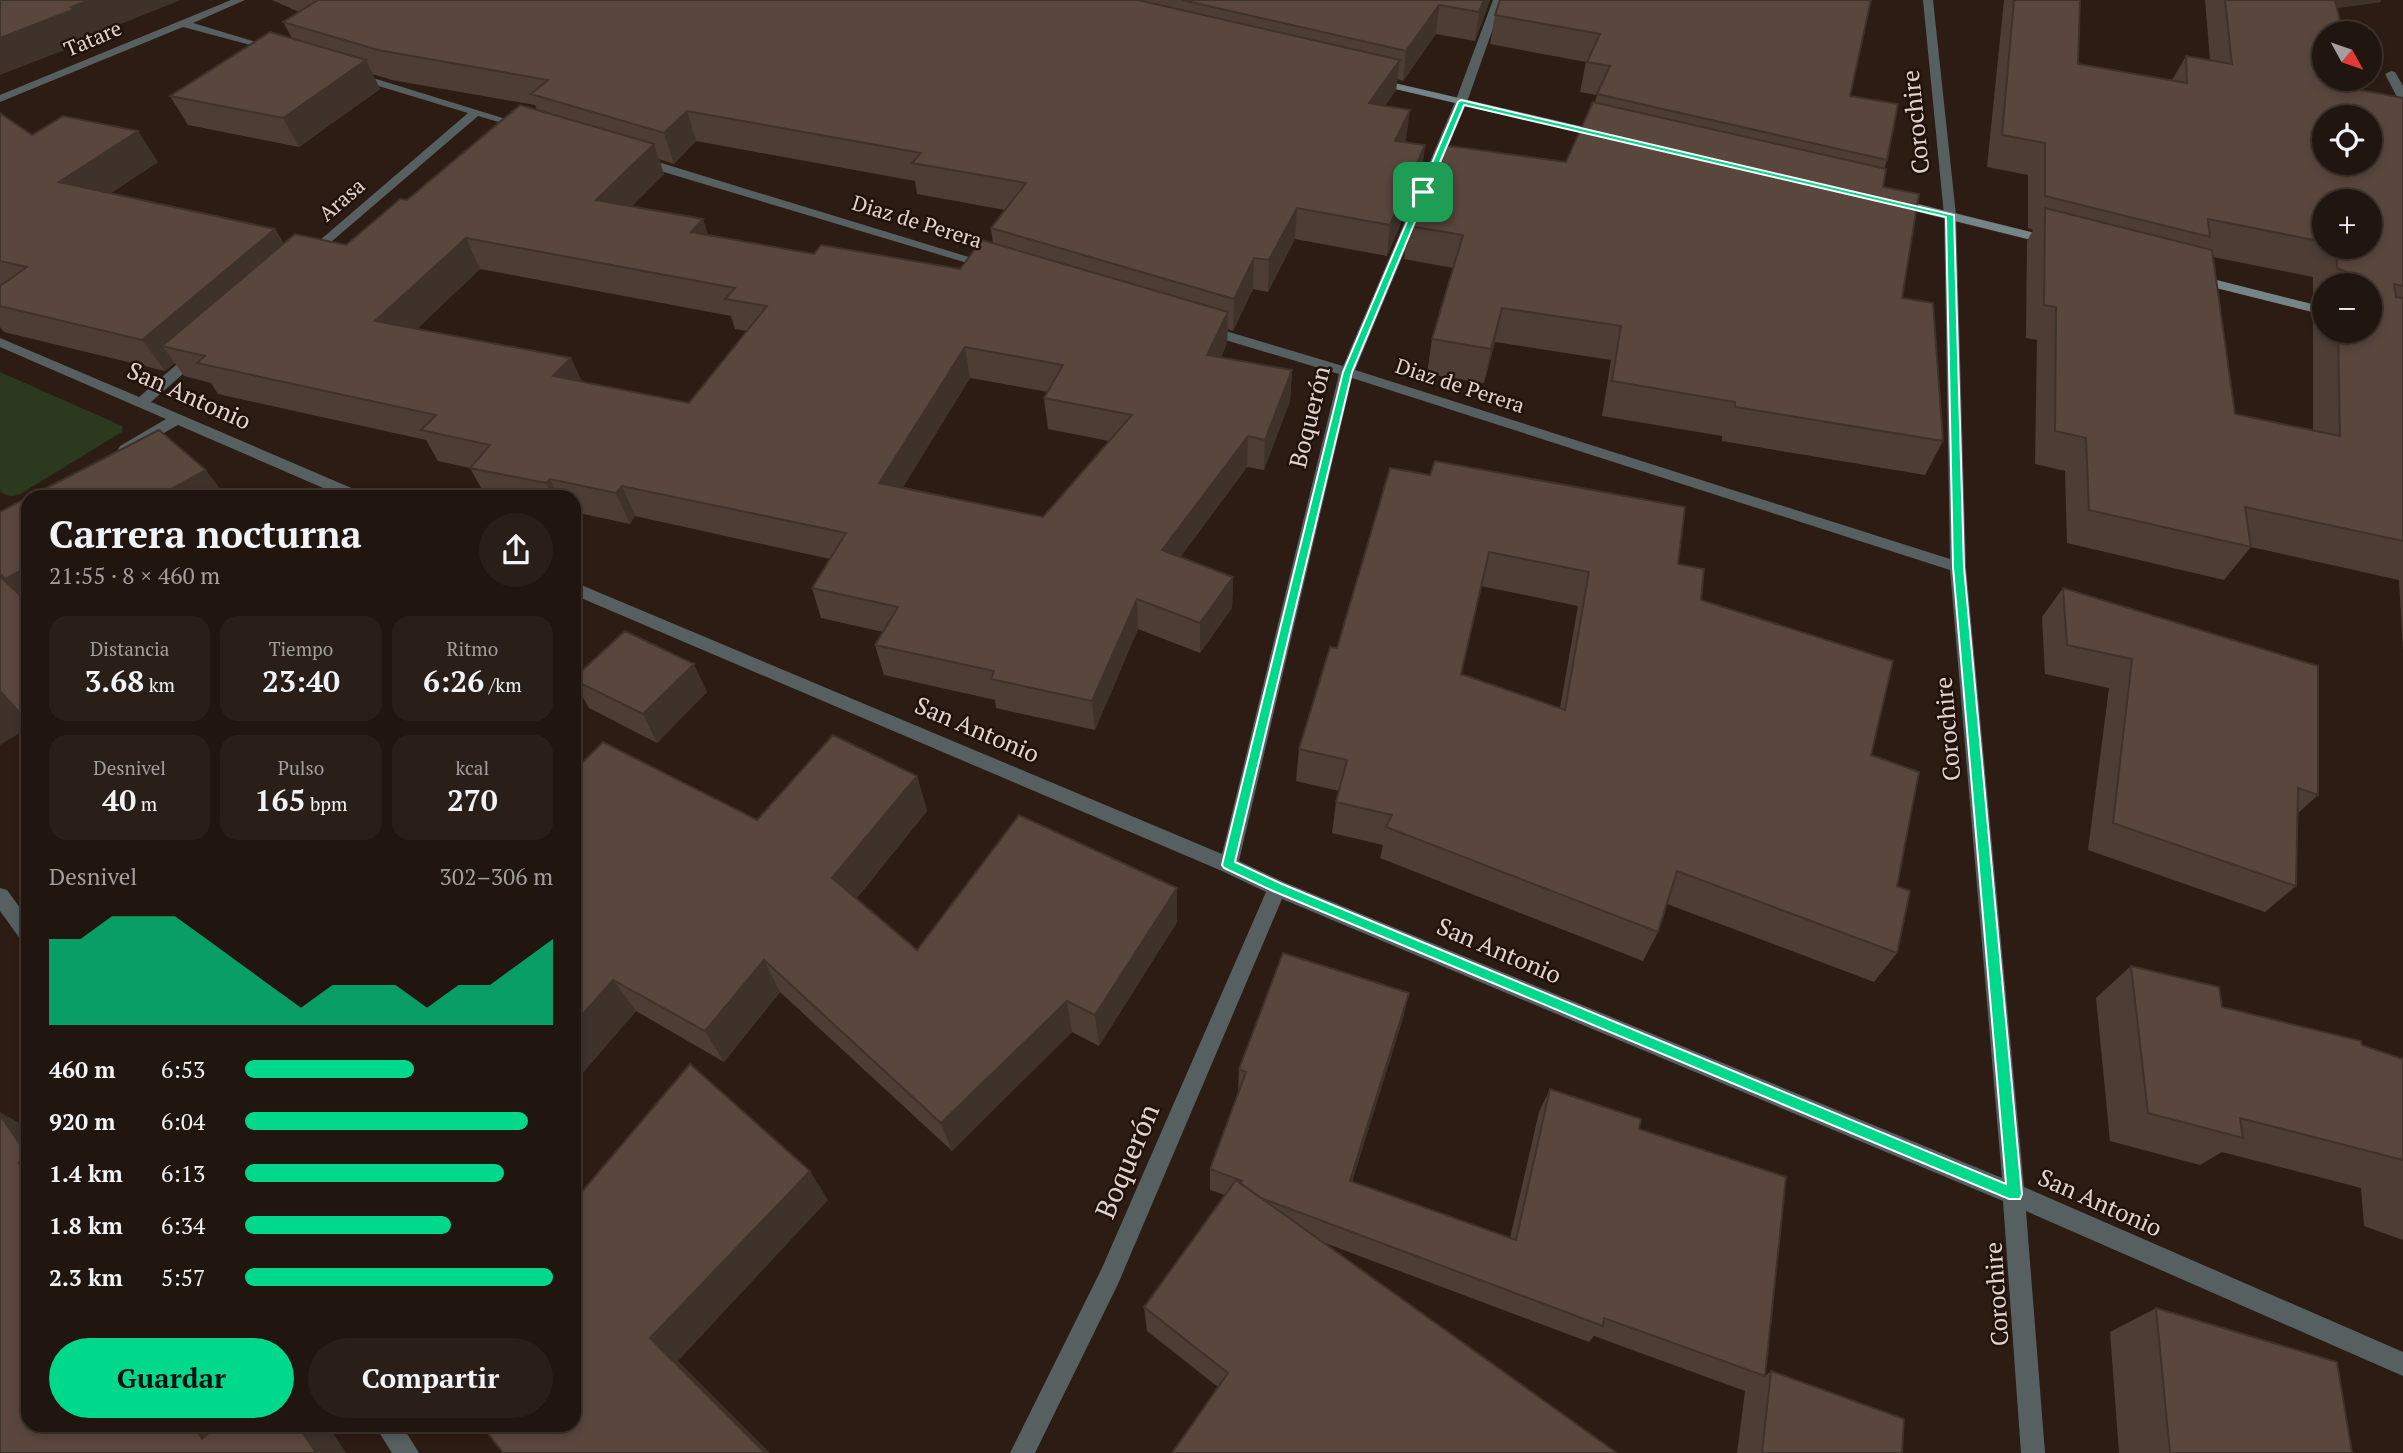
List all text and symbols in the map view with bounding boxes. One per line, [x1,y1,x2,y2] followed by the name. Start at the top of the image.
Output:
[60,13,126,63] street label: Tatare
[2312,21,2382,91] north arrow
[2312,21,2382,343] map controls
[1894,68,1936,176] street label: Corochire
[2312,105,2382,175] button: locate
[1393,162,1453,222] pin
[312,171,371,227] street label: Arasa
[1404,173,1442,211] icon: arrive
[849,188,986,254] street label: Diaz de Perera
[2312,189,2382,259] button: +
[2312,273,2382,343] button: −
[1392,351,1529,419] street label: Diaz de Perera
[123,354,256,437] street label: San Antonio
[1281,363,1337,471] street label: Boquerón
[49,509,362,559] text: Carrera nocturna
[479,513,553,587] button: share
[49,560,220,591] text: 21:55 · 8 × 460 m
[90,636,169,661] text: Distancia
[269,636,333,661] text: Tiempo
[446,636,498,661] text: Ritmo
[84,661,144,701] text: 3.68
[262,661,340,701] text: 23:40
[423,661,484,701] text: 6:26
[144,672,175,697] text: km
[484,672,522,697] text: /km
[1927,676,1967,783] street label: Corochire
[910,689,1044,770] street label: San Antonio
[93,755,166,780] text: Desnivel
[278,755,324,780] text: Pulso
[455,755,489,780] text: kcal
[102,780,136,820] text: 40
[255,780,305,820] text: 165
[447,780,498,820] text: 270
[136,791,157,816] text: m
[305,791,347,816] text: bpm
[49,861,137,892] text: Desnivel
[440,861,553,892] text: 302–306 m
[1432,910,1566,991] street label: San Antonio
[49,1054,115,1085] text: 460 m
[161,1054,205,1085] text: 6:53
[1086,1098,1167,1224] street label: Boquerón
[49,1106,115,1137] text: 920 m
[161,1106,205,1137] text: 6:04
[49,1158,123,1189] text: 1.4 km
[161,1158,205,1189] text: 6:13
[2034,1161,2167,1244] street label: San Antonio
[49,1210,123,1241] text: 1.8 km
[161,1210,205,1241] text: 6:34
[1976,1241,2016,1347] street label: Corochire
[49,1262,123,1293] text: 2.3 km
[161,1262,205,1293] text: 5:57
[49,1338,294,1418] button: Guardar
[308,1338,553,1418] button: Compartir

